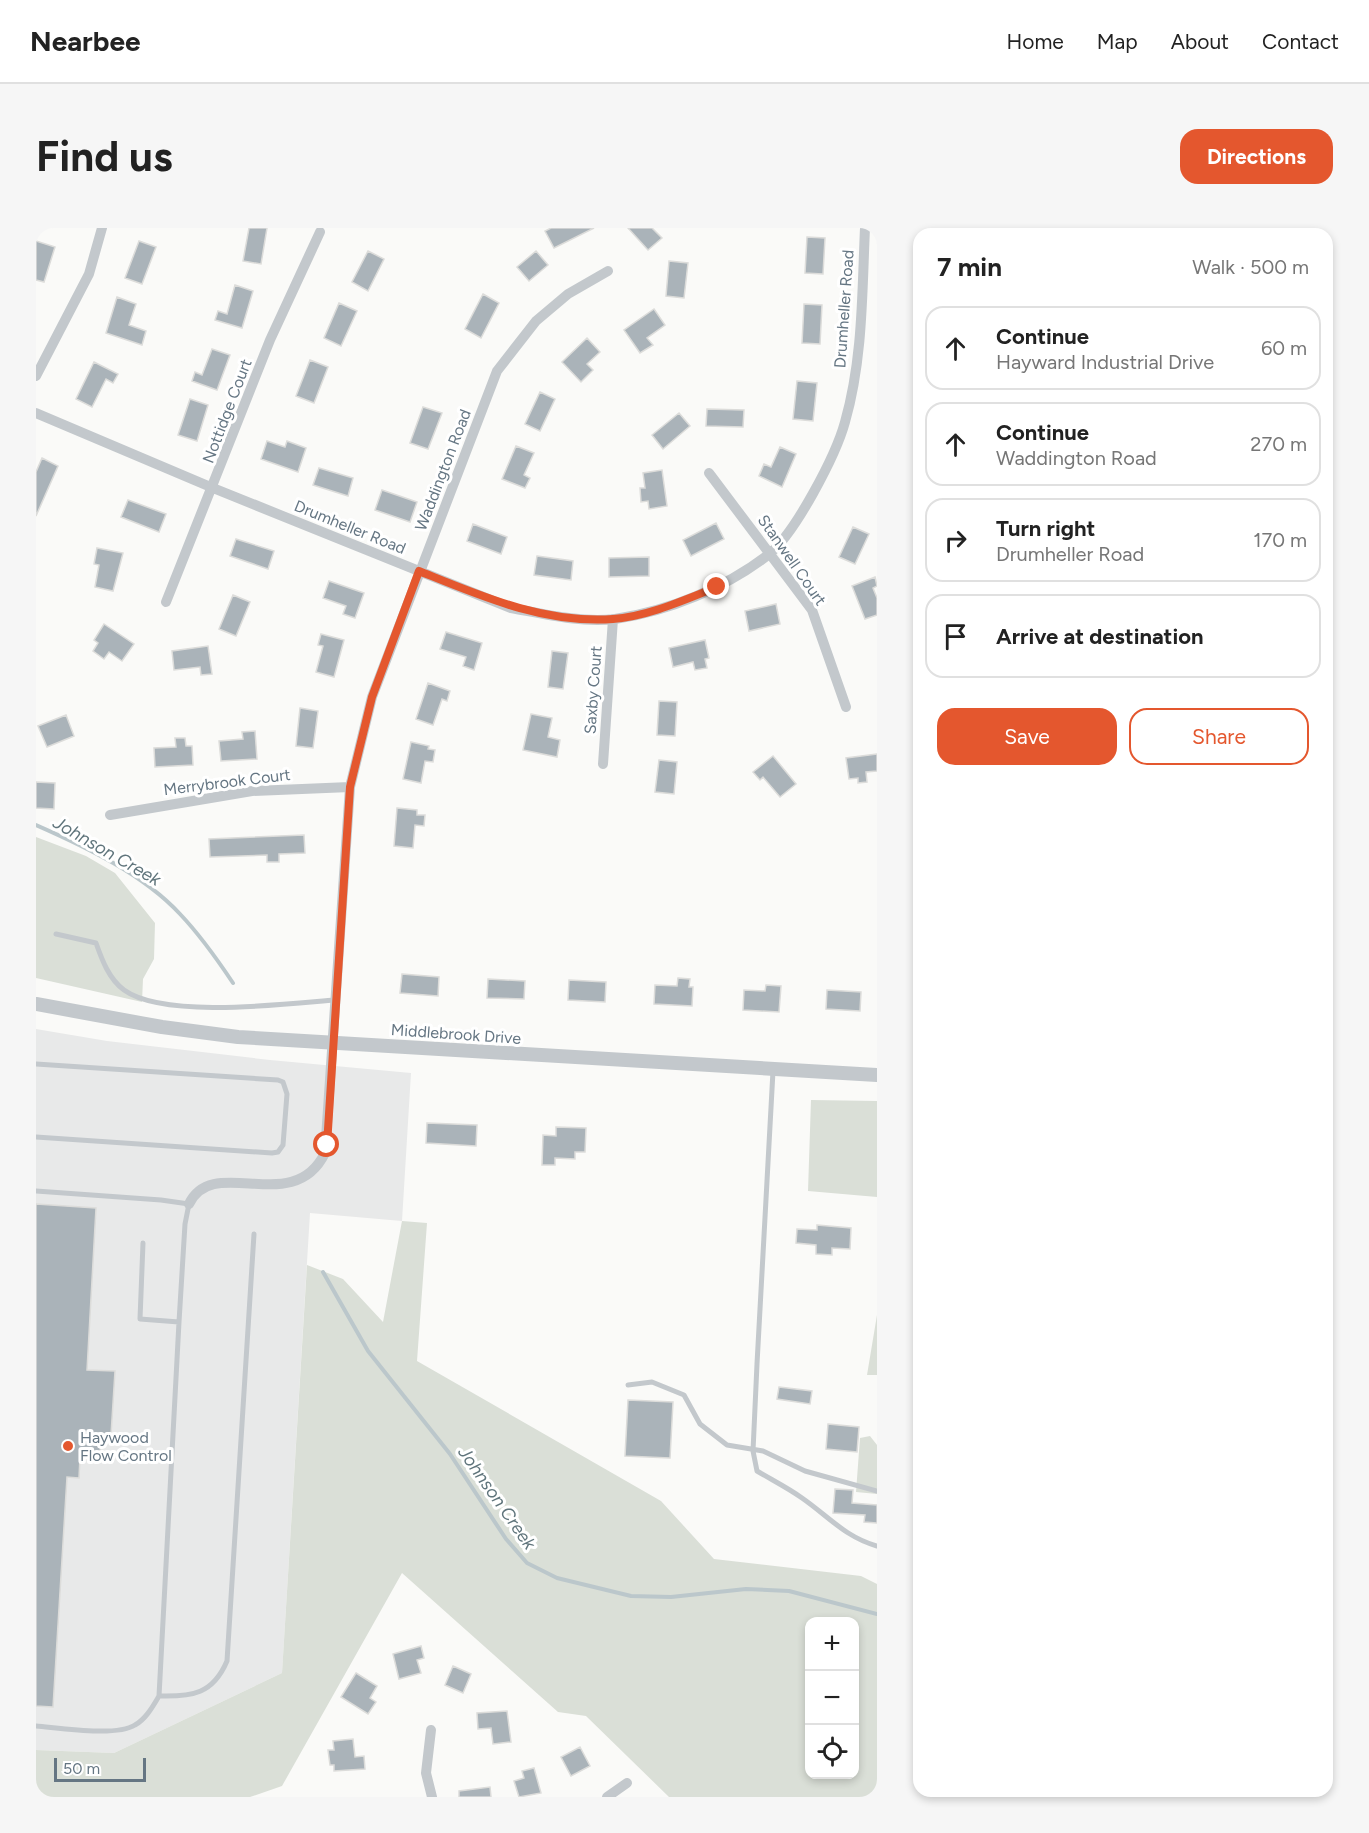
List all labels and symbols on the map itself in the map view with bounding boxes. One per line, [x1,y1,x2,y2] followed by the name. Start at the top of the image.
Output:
[830,249,858,369] street label: Drumheller Road
[198,356,256,466] street label: Nottidge Court
[411,407,475,533] street label: Waddington Road
[291,496,409,558] street label: Drumheller Road
[754,511,830,609] street label: Stanwell Court
[703,573,729,599] route end
[580,645,606,735] street label: Saxby Court
[162,765,292,799] street label: Merrybrook Court
[48,811,166,891] water label: Johnson Creek
[390,1020,522,1048] street label: Middlebrook Drive
[313,1131,339,1157] route start
[80,1428,172,1465] place label: Haywood Flow Control
[61,1439,75,1453] marker: Haywood Flow Control
[453,1441,541,1555] water label: Johnson Creek
[54,1755,146,1782] scale bar

